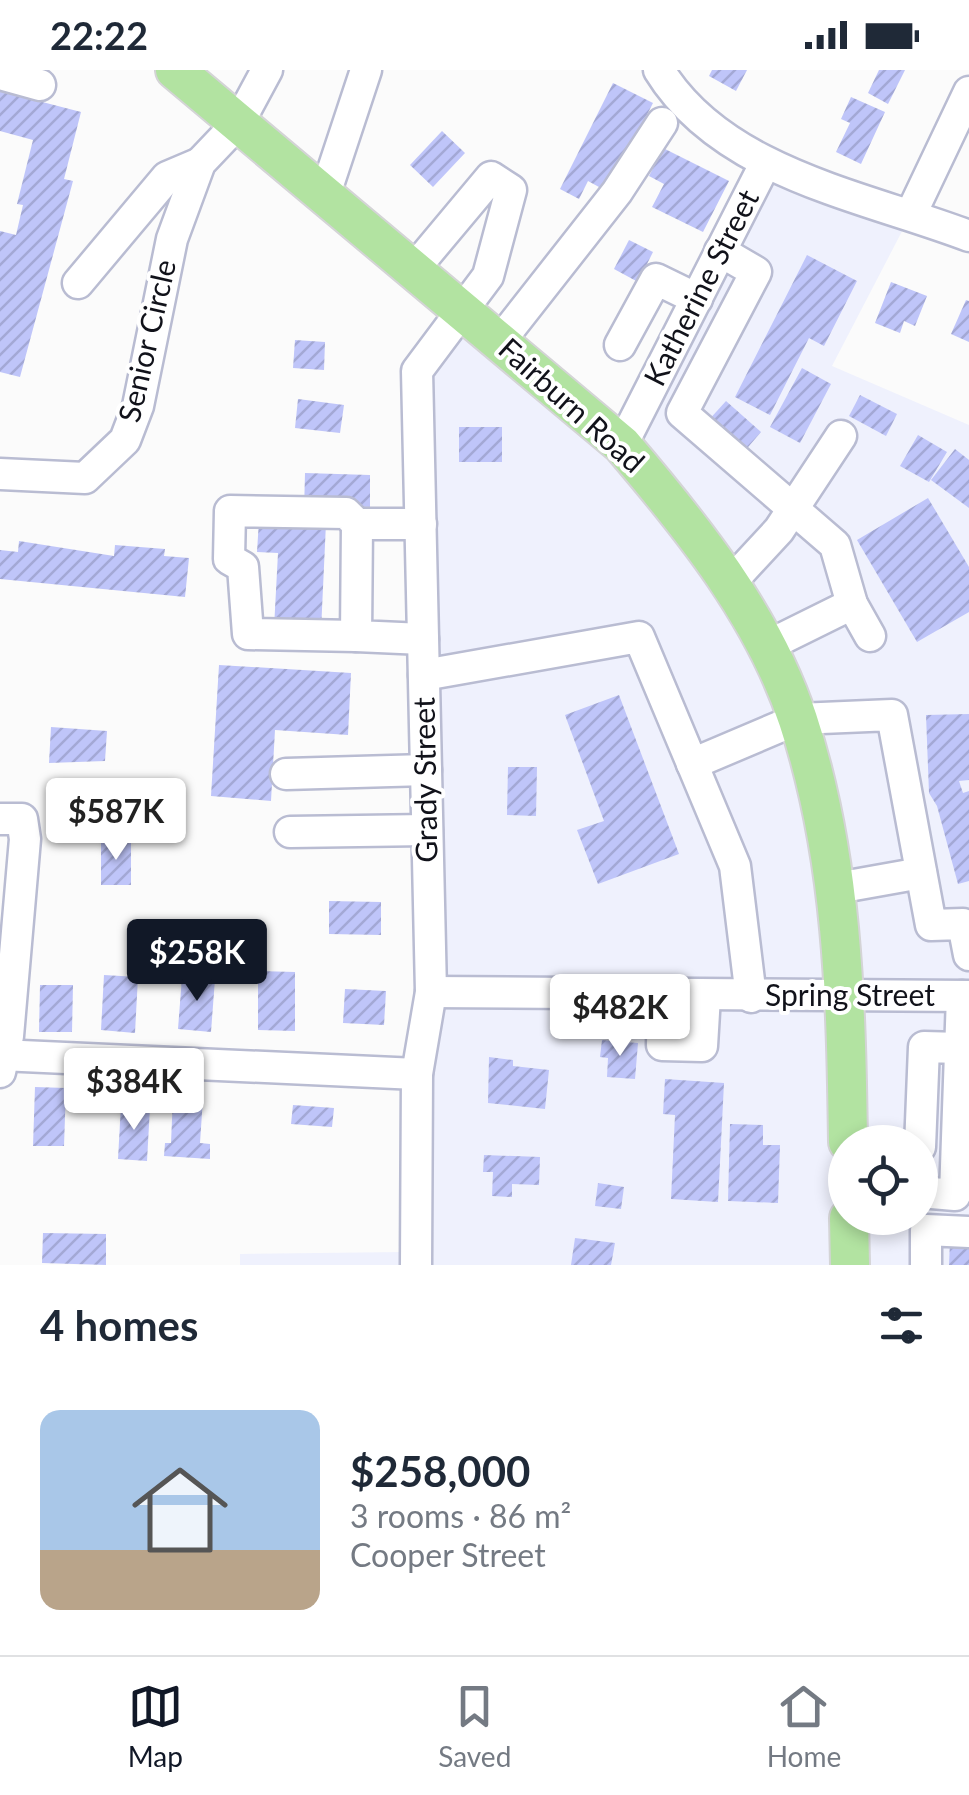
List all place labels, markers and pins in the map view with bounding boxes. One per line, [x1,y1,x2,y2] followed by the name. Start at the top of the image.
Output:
[46,778,186,863] pin: $587K
[127,919,267,1004] pin: $258K
[550,974,690,1059] pin: $482K
[64,1048,204,1133] pin: $384K

